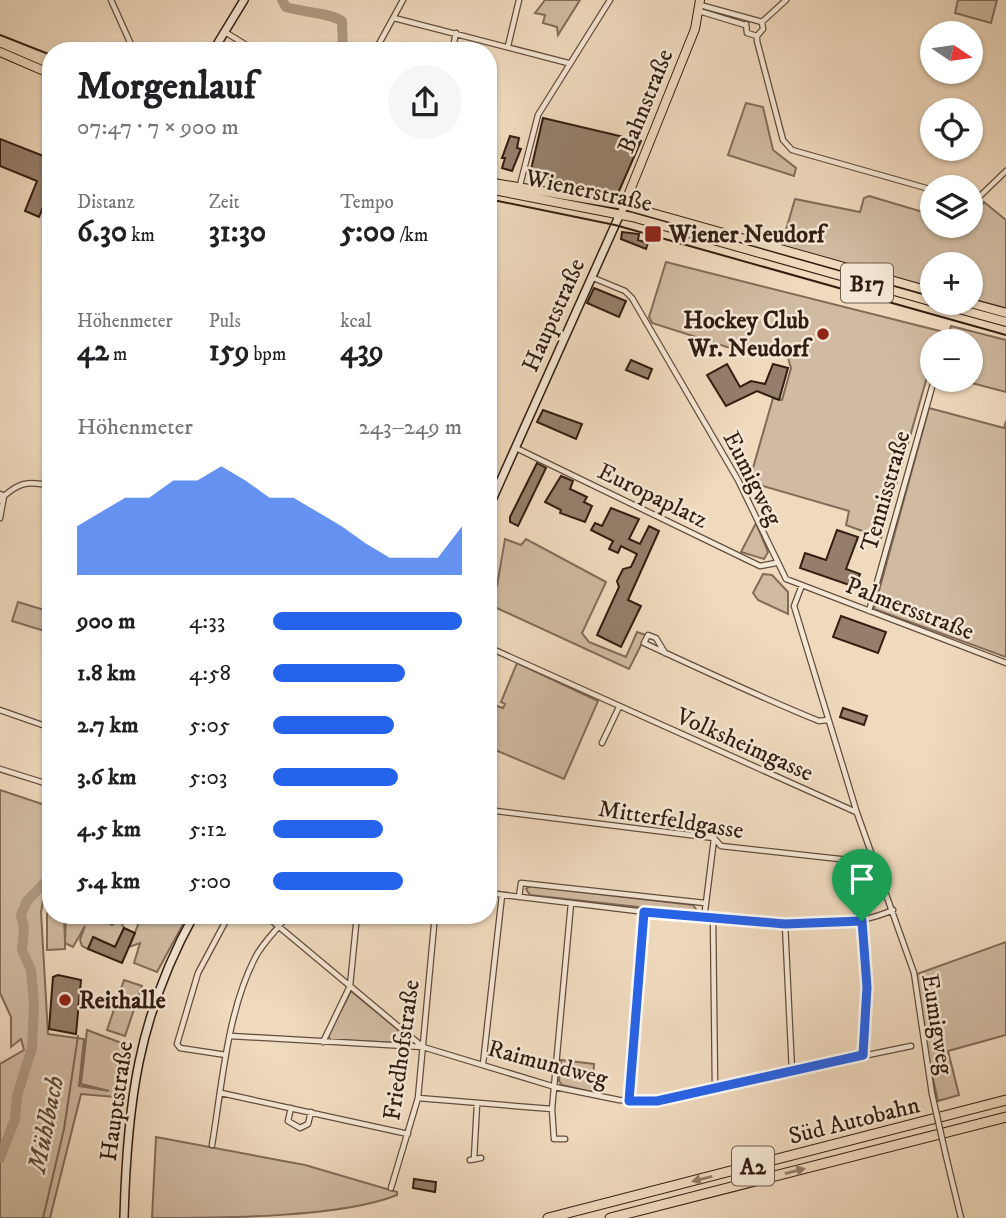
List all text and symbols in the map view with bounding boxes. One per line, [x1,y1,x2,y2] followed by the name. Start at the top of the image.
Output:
[920,21,984,84] north arrow
[920,21,983,392] map controls
[611,45,680,158] street label: Bahnstraße
[77,63,256,111] text: Morgenlauf
[388,65,462,139] button: share
[920,98,983,161] button: locate
[77,113,239,142] text: 07:47 · 7 × 900 m
[522,163,655,219] street label: Wienerstraße
[920,175,983,238] button: layers
[77,191,135,214] text: Distanz
[209,191,240,214] text: Zeit
[340,191,394,214] text: Tempo
[77,214,127,251] text: 6.30
[209,214,266,251] text: 31:30
[340,214,395,251] text: 5:00
[668,220,829,250] place label: Wiener Neudorf
[127,224,155,247] text: km
[395,224,428,247] text: /km
[643,224,663,244] marker: Wiener Neudorf
[920,252,983,315] button: +
[516,254,592,377] street label: Hauptstraße
[841,264,893,302] road number: B17
[683,306,813,364] place label: Hockey Club Wr. Neudorf
[77,310,173,333] text: Höhenmeter
[209,310,241,333] text: Puls
[340,310,372,333] text: kcal
[815,326,831,342] marker: Hockey Club Wr. Neudorf
[920,329,983,392] button: −
[77,333,109,370] text: 42
[209,333,249,370] text: 159
[340,333,384,370] text: 439
[109,343,127,366] text: m
[249,343,286,366] text: bpm
[77,413,193,442] text: Höhenmeter
[359,413,462,442] text: 243–249 m
[716,426,789,531] street label: Eumigweg
[854,427,918,555] street label: Tennisstraße
[593,456,713,536] street label: Europaplatz
[841,571,978,647] street label: Palmersstraße
[77,607,135,636] text: 900 m
[189,607,225,636] text: 4:33
[77,659,136,688] text: 1.8 km
[189,659,231,688] text: 4:58
[670,701,818,789] street label: Volksheimgasse
[77,711,138,740] text: 2.7 km
[189,711,230,740] text: 5:05
[77,763,137,792] text: 3.6 km
[189,763,227,792] text: 5:03
[596,794,746,846] street label: Mitterfeldgasse
[77,815,141,844] text: 4.5 km
[189,815,226,844] text: 5:12
[832,849,892,921] pin
[843,860,881,898] icon: arrive
[77,867,140,896] text: 5.4 km
[189,867,231,896] text: 5:00
[914,971,960,1077] street label: Eumigweg
[377,978,427,1122] street label: Friedhofstraße
[79,986,166,1016] place label: Reithalle
[57,992,73,1008] marker: Reithalle
[484,1034,611,1094] street label: Raimundweg
[94,1039,140,1163] street label: Hauptstraße
[21,1073,72,1177] water label: Mühlbach
[786,1090,923,1152] street label: Süd Autobahn
[732,1147,774,1186] road number: A2
[784,1165,806,1176] one-way arrow
[691,1174,713,1185] one-way arrow

